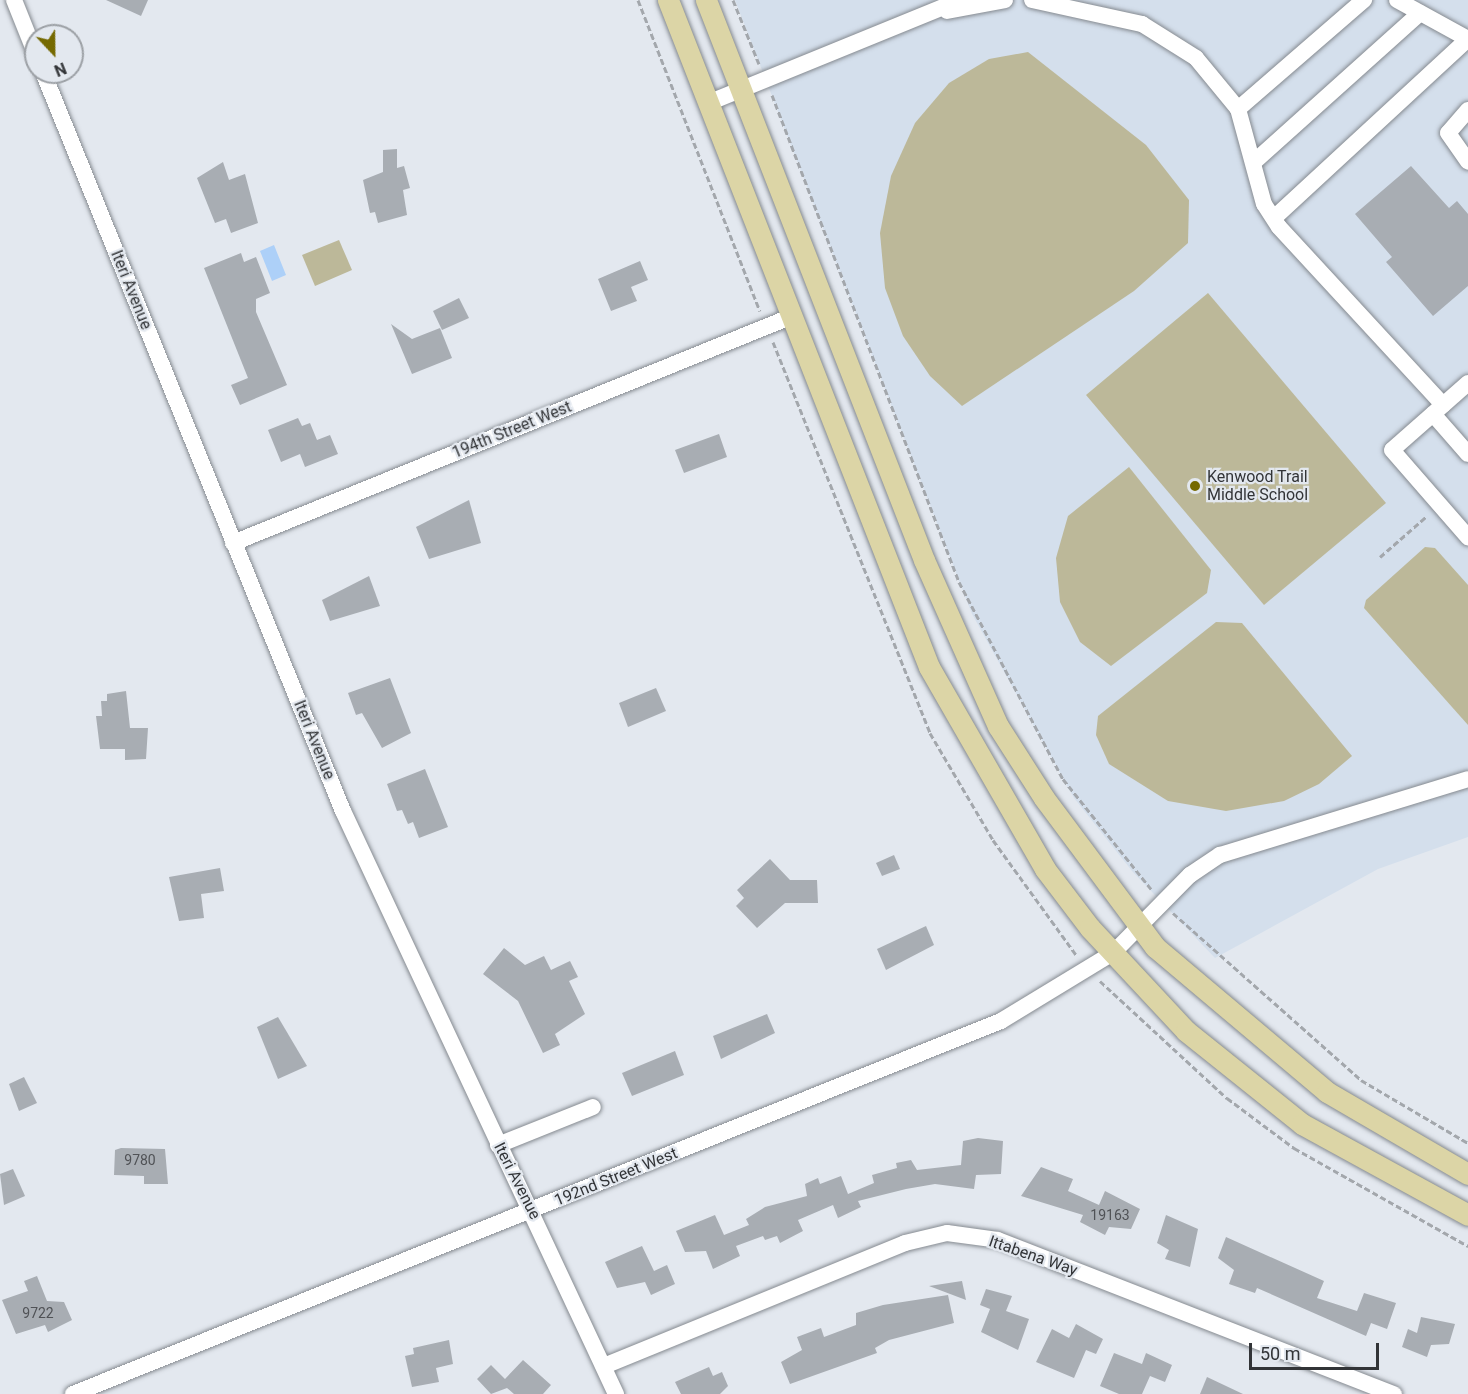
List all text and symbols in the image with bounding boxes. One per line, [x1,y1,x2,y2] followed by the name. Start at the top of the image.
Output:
[24,24,84,84] north arrow
[51,58,69,80] text: N
[106,248,156,332] street label: Iteri Avenue
[449,397,575,463] street label: 194th Street West
[1207,467,1308,505] place label: Kenwood Trail Middle School
[1188,479,1202,493] marker: Kenwood Trail Middle School
[289,698,339,782] street label: Iteri Avenue
[489,1139,545,1223] street label: Iteri Avenue
[552,1144,680,1210] street label: 192nd Street West
[124,1152,156,1168] house number: 9780
[1090,1207,1130,1223] house number: 19163
[986,1232,1080,1280] street label: Ittabena Way
[22,1305,54,1321] house number: 9722
[1252,1331,1382,1369] scale bar
[1260,1343,1300,1364] text: 50 m

